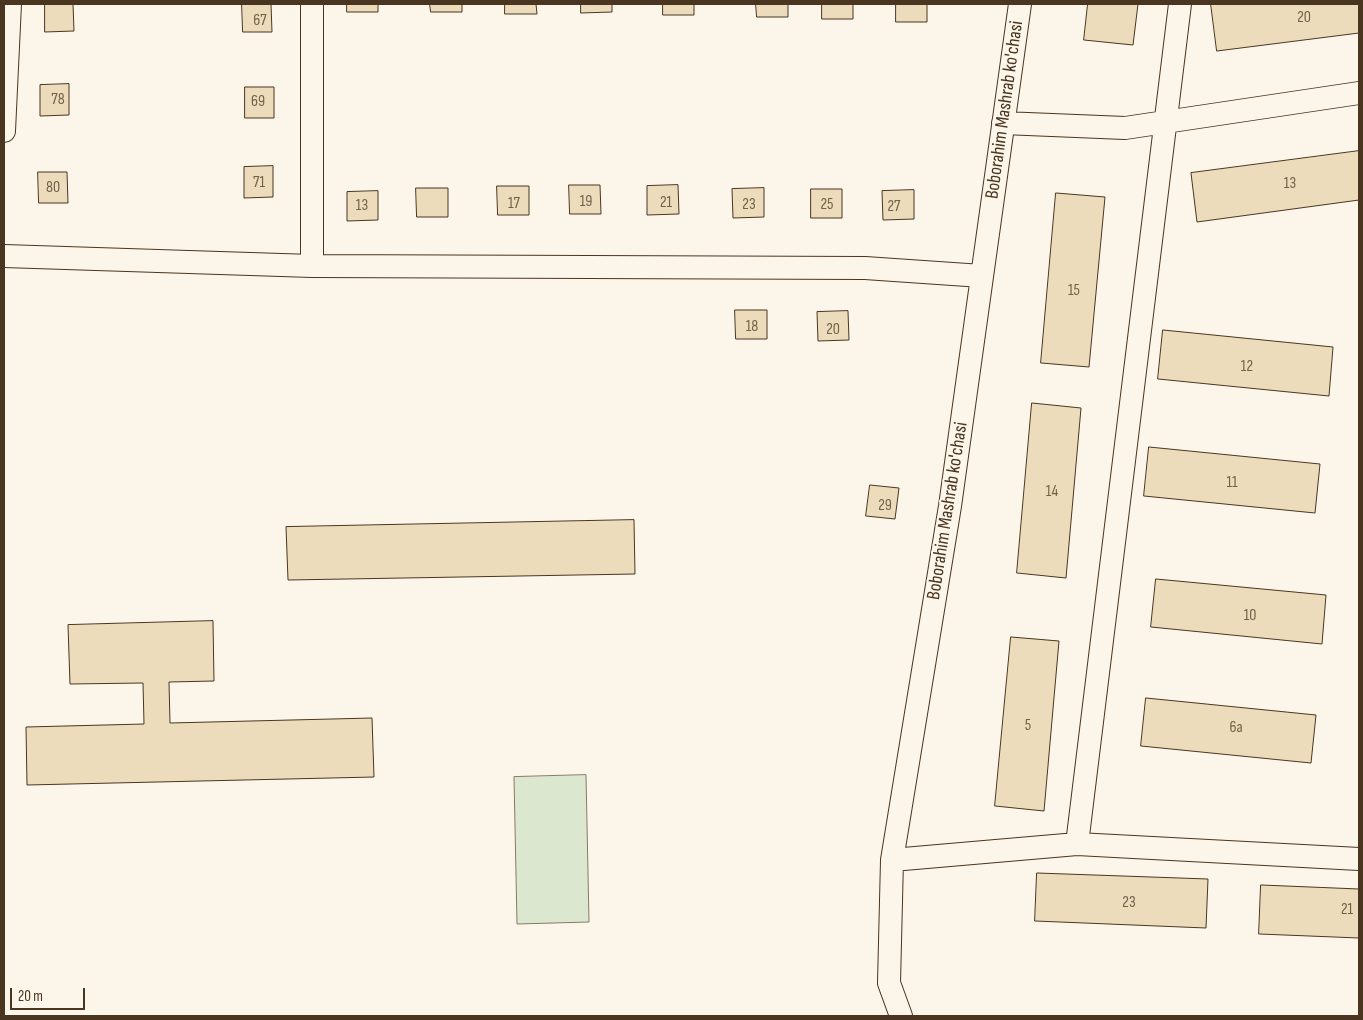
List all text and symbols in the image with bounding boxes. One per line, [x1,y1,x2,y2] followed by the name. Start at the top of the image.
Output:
[1297,8,1311,28] house number: 20
[253,11,267,31] house number: 67
[981,19,1029,201] street label: Boborahim Mashrab ko'chasi
[51,90,65,110] house number: 78
[251,92,265,112] house number: 69
[253,173,265,193] house number: 71
[1284,174,1296,194] house number: 13
[46,178,60,198] house number: 80
[580,192,592,212] house number: 19
[660,193,672,213] house number: 21
[508,194,520,214] house number: 17
[742,195,756,215] house number: 23
[820,195,834,215] house number: 25
[356,196,368,216] house number: 13
[887,197,901,217] house number: 27
[1068,281,1080,301] house number: 15
[746,317,758,337] house number: 18
[826,320,840,340] house number: 20
[1241,357,1253,377] house number: 12
[923,421,973,601] street label: Boborahim Mashrab ko'chasi
[1226,473,1238,493] house number: 11
[1046,482,1058,502] house number: 14
[878,496,892,516] house number: 29
[1244,606,1256,626] house number: 10
[1025,716,1031,736] house number: 5
[1229,718,1243,738] house number: 6a
[1122,893,1136,913] house number: 23
[1341,900,1353,920] house number: 21
[12,978,88,1010] scale bar
[18,987,43,1006] text: 20 m

